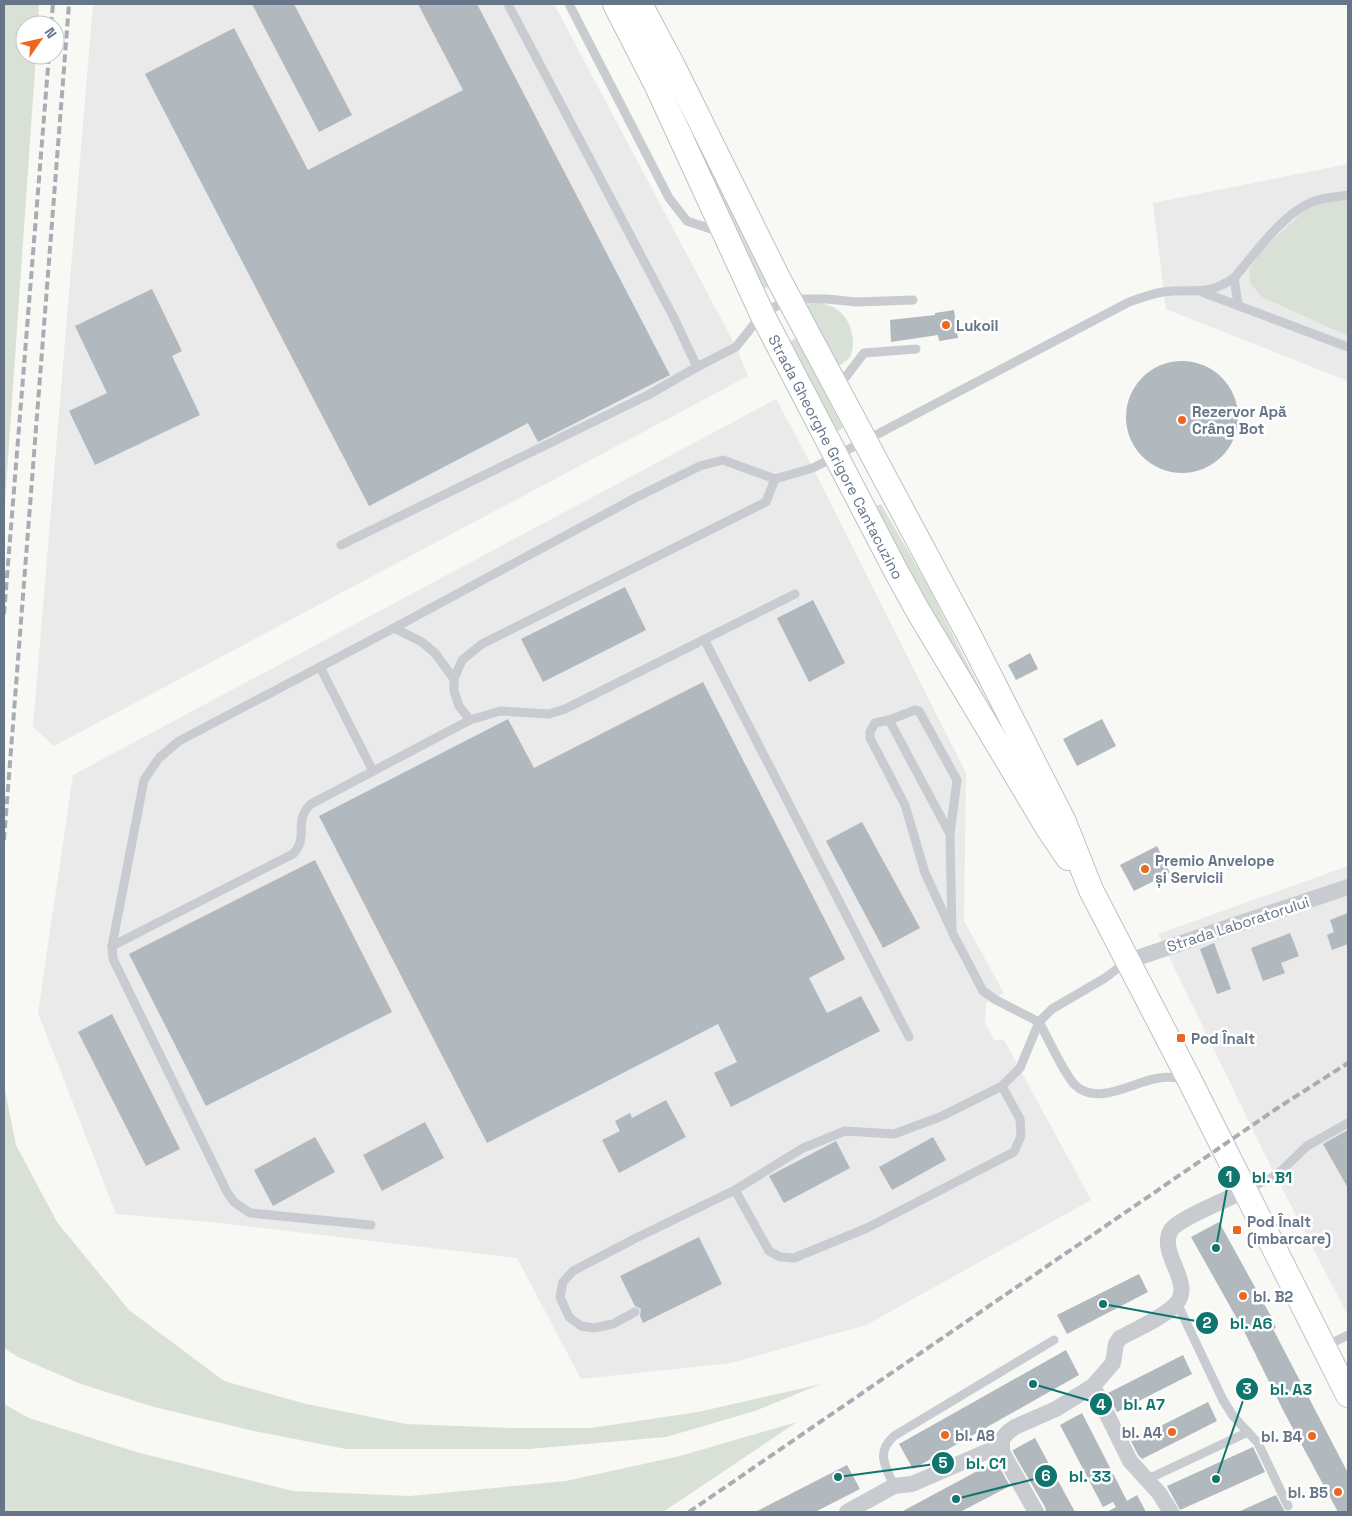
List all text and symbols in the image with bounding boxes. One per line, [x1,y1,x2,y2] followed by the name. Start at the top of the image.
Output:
[15,15,65,65] north arrow
[41,24,61,42] text: N
[956,316,999,335] place label: Lukoil
[940,319,952,331] marker: Lukoil
[765,331,908,582] street label: Strada Gheorghe Grigore Cantacuzino
[1192,402,1287,438] place label: Rezervor Apă Crâng Bot
[1176,414,1188,426] marker: Rezervor Apă Crâng Bot
[1155,851,1275,888] place label: Premio Anvelope și Servicii
[1139,863,1151,875] marker: Premio Anvelope și Servicii
[1164,892,1312,956] street label: Strada Laboratorului
[1191,1029,1255,1048] place label: Pod Înalt
[1175,1032,1187,1044] marker: Pod Înalt
[1217,1162,1303,1193] callout: bl. B1
[1226,1167,1232,1186] text: 1
[1252,1167,1292,1188] text: bl. B1
[1247,1212,1331,1248] place label: Pod Înalt (imbarcare)
[1231,1224,1243,1236] marker: Pod Înalt (imbarcare)
[1253,1287,1293,1306] place label: bl. B2
[1237,1290,1249,1302] marker: bl. B2
[1194,1308,1282,1339] callout: bl. A6
[1203,1313,1212,1332] text: 2
[1230,1313,1272,1334] text: bl. A6
[1234,1374,1322,1405] callout: bl. A3
[1242,1379,1252,1398] text: 3
[1270,1379,1313,1400] text: bl. A3
[1088,1389,1175,1420] callout: bl. A7
[1123,1394,1165,1415] text: bl. A7
[1096,1395,1106,1414] text: 4
[1122,1423,1162,1442] place label: bl. A4
[955,1426,995,1445] place label: bl. A8
[1166,1426,1178,1438] marker: bl. A4
[1261,1427,1302,1446] place label: bl. B4
[939,1429,951,1441] marker: bl. A8
[1306,1430,1318,1442] marker: bl. B4
[931,1447,1017,1478] callout: bl. C1
[938,1453,948,1472] text: 5
[966,1453,1006,1474] text: bl. C1
[1033,1460,1121,1491] callout: bl. 33
[1041,1466,1051,1485] text: 6
[1069,1466,1111,1487] text: bl. 33
[1288,1483,1328,1502] place label: bl. B5
[1332,1486,1344,1498] marker: bl. B5

